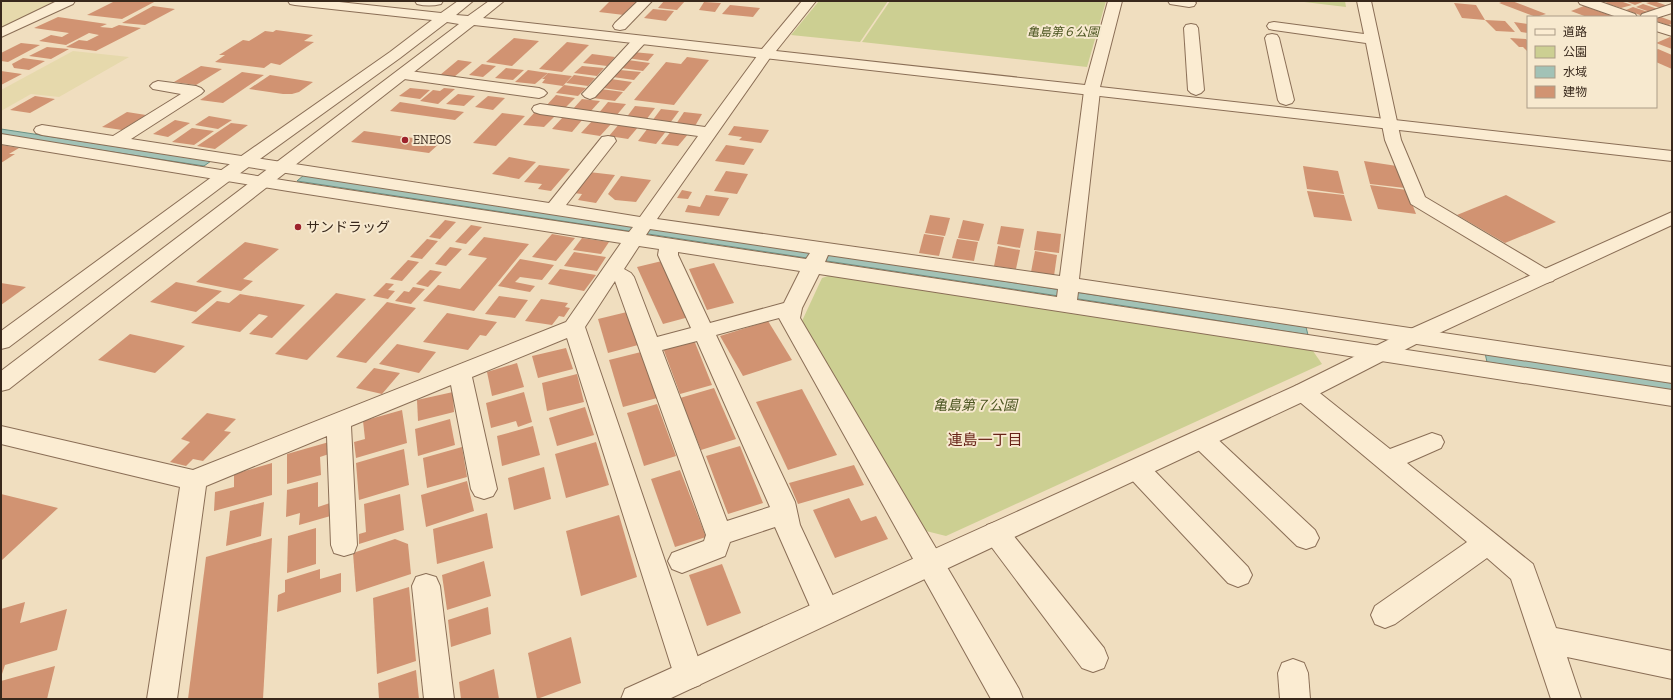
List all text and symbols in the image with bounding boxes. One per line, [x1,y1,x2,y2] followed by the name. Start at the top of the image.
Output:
[1527,16,1657,108] legend
[1027,25,1101,39] park label: 亀島第６公園
[1563,25,1587,39] text: 道路
[1563,45,1587,59] text: 公園
[1563,65,1587,79] text: 水域
[1563,85,1587,99] text: 建物
[413,133,451,147] place label: ENEOS
[400,135,410,145] marker: ENEOS
[306,219,390,236] place label: サンドラッグ
[293,222,303,232] marker: サンドラッグ
[933,397,1019,414] park label: 亀島第７公園
[947,431,1023,449] district label: 連島一丁目

